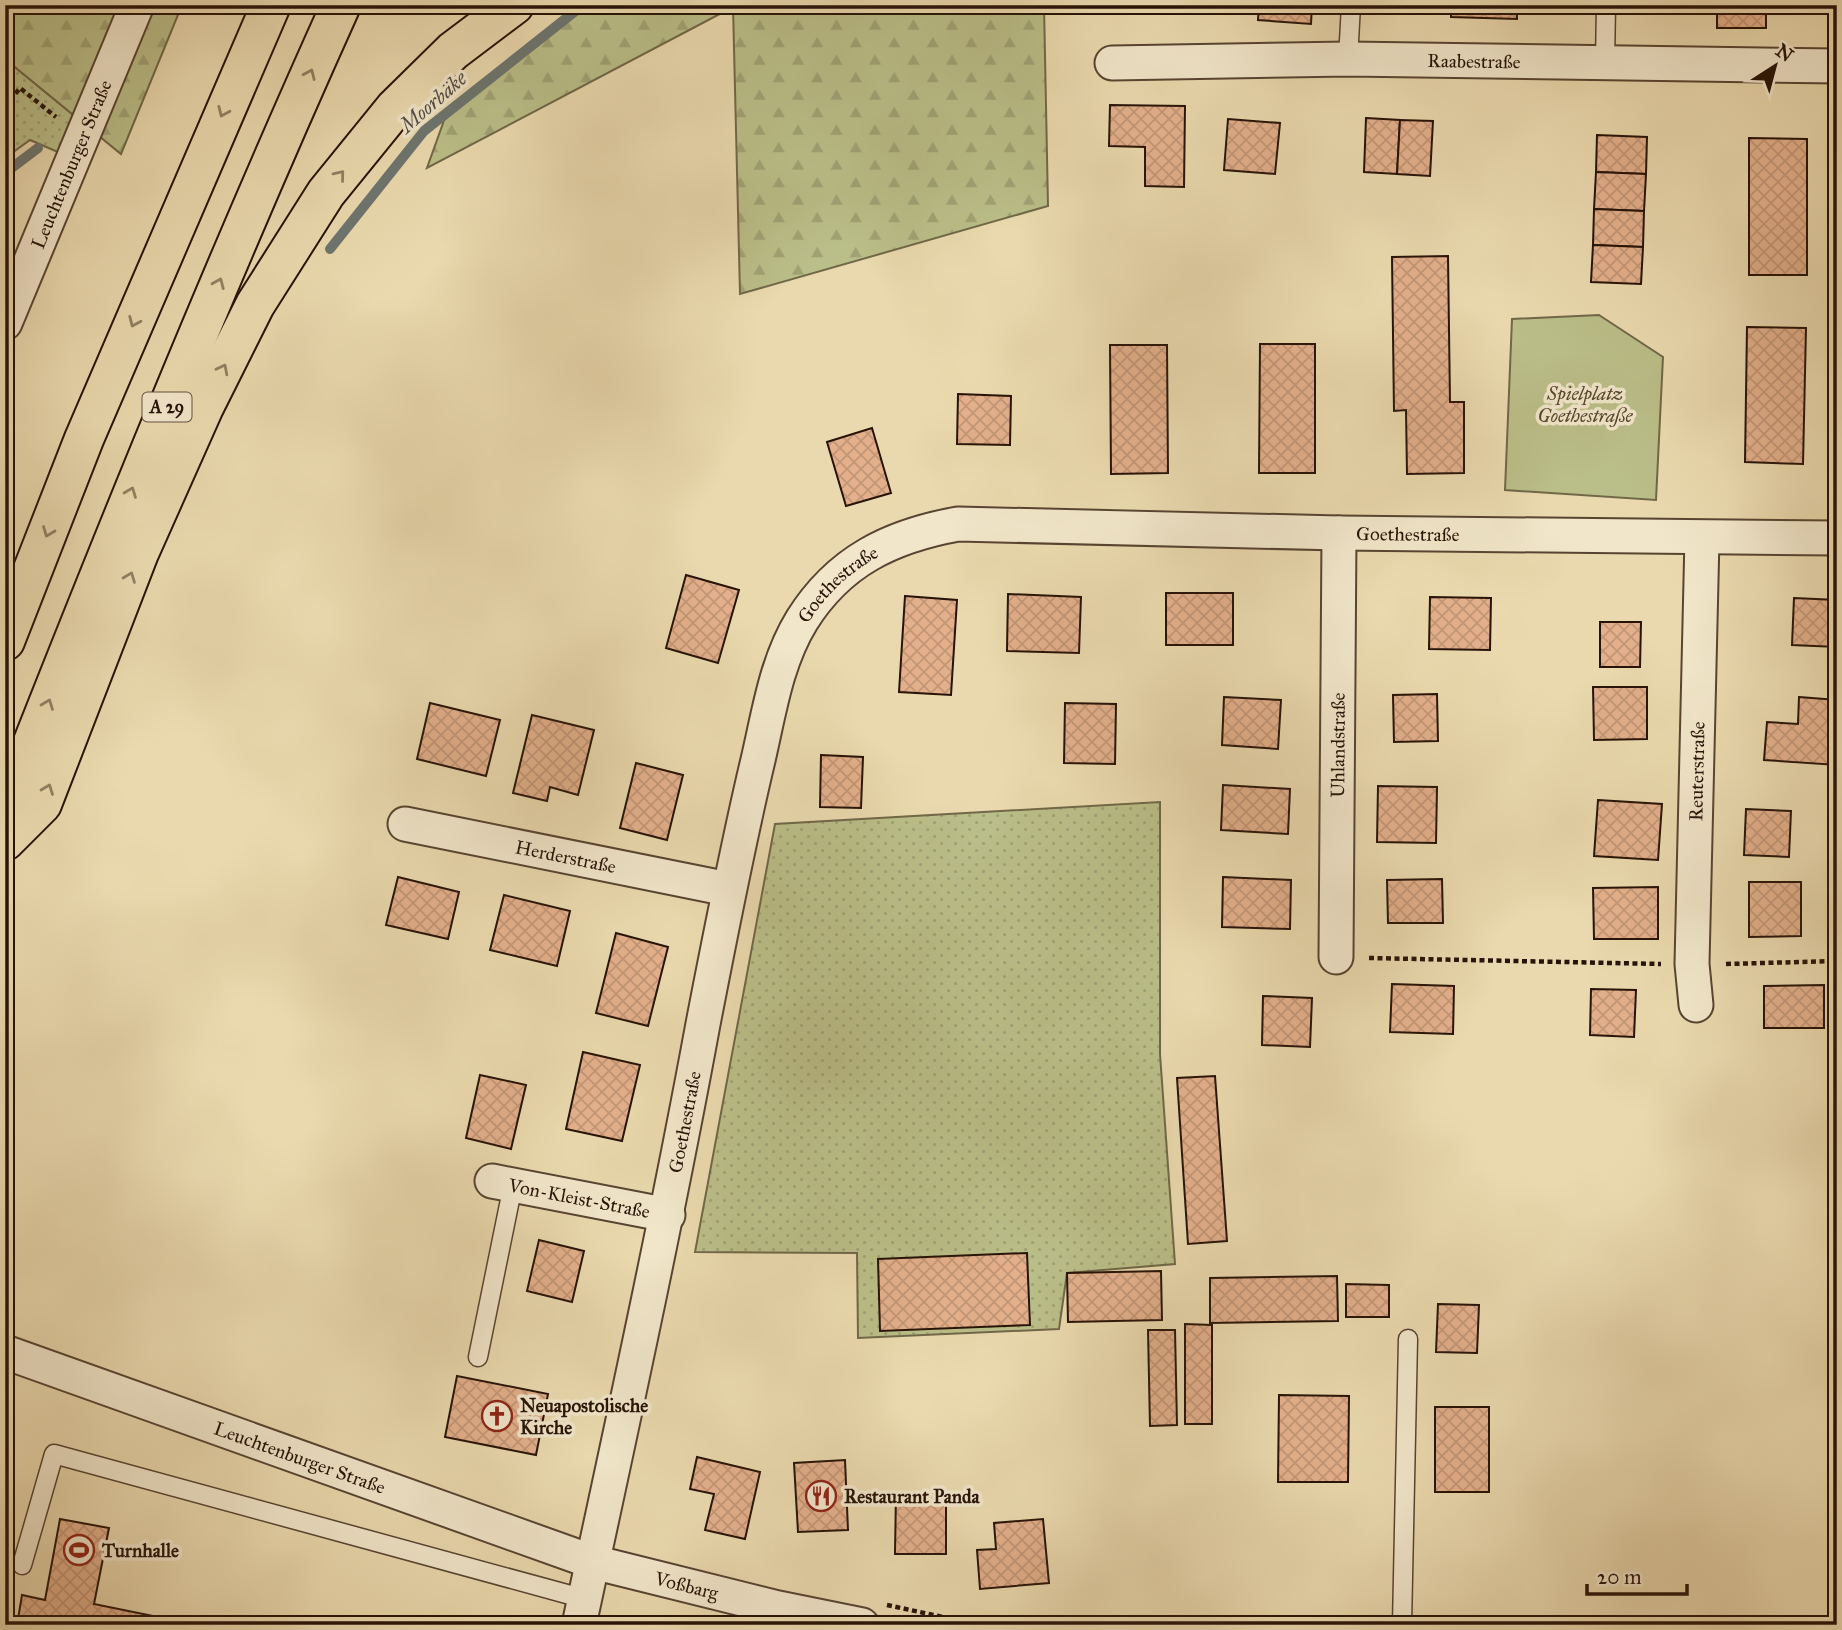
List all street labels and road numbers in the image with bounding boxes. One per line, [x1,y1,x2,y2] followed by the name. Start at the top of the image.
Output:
[1427,49,1521,73] street label: Raabestraße
[26,77,117,252] street label: Leuchtenburger Straße
[142,393,192,422] road number: A 29
[1356,522,1460,546] street label: Goethestraße
[793,541,882,627] street label: Goethestraße
[1326,692,1350,798] street label: Uhlandstraße
[1684,721,1710,821] street label: Reuterstraße
[513,835,618,878] street label: Herderstraße
[664,1069,706,1175] street label: Goethestraße
[506,1173,652,1223] street label: Von-Kleist-Straße
[211,1417,389,1499] street label: Leuchtenburger Straße
[652,1567,721,1606] street label: Voßbarg

